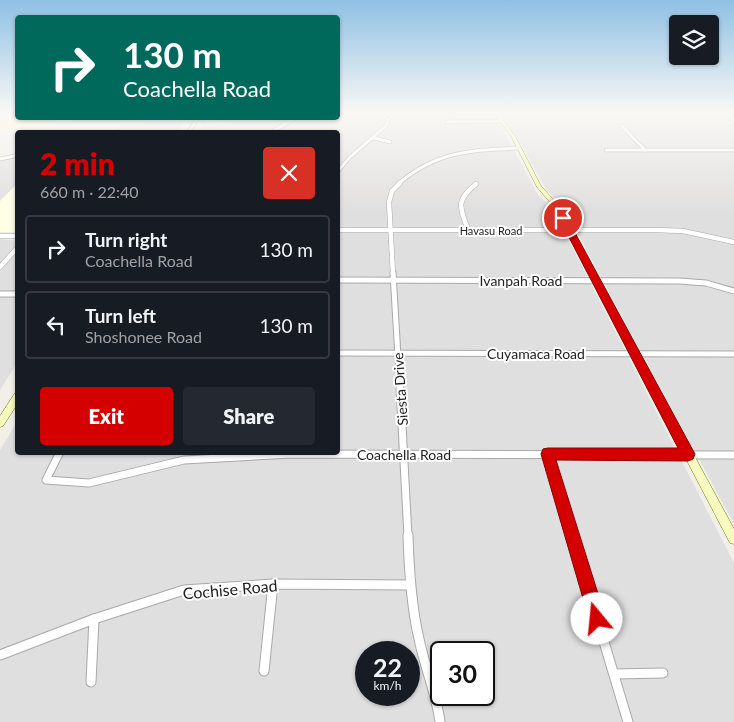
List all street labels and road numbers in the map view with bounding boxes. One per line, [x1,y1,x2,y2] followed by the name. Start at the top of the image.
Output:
[460,224,522,237] street label: Havasu Road
[480,272,562,289] street label: Ivanpah Road
[487,345,585,362] street label: Cuyamaca Road
[389,352,411,426] street label: Siesta Drive
[357,446,451,463] street label: Coachella Road
[182,575,278,603] street label: Cochise Road

